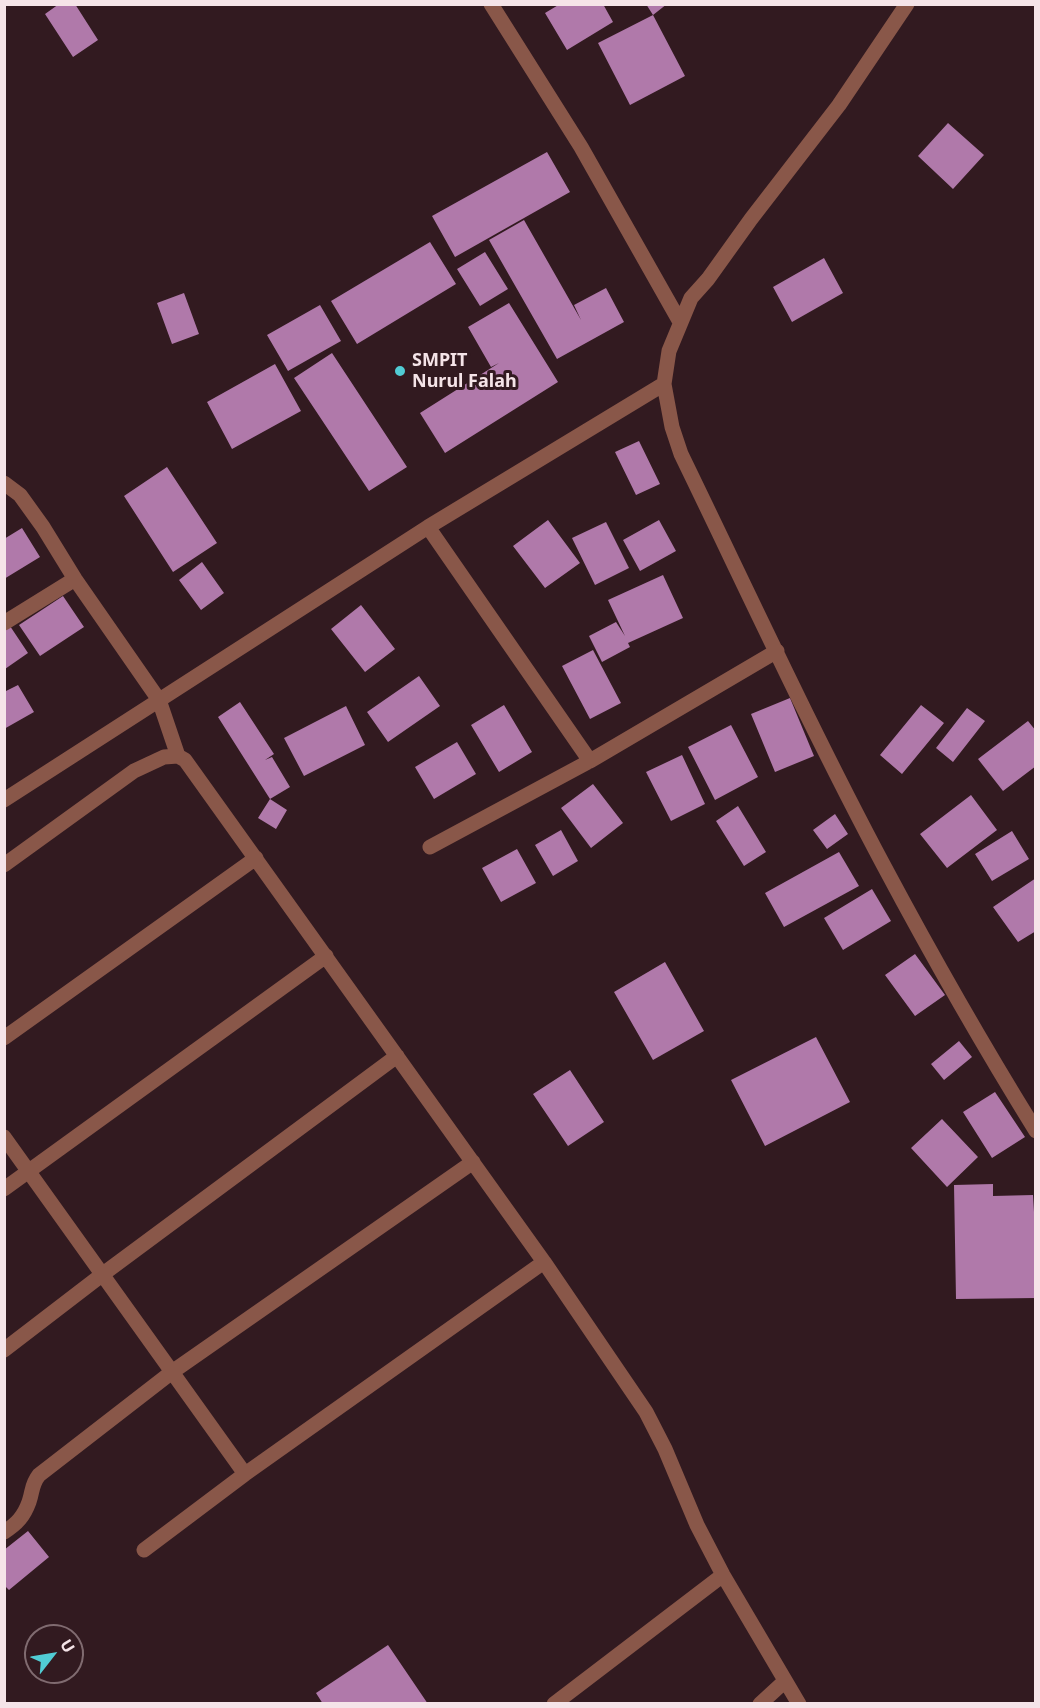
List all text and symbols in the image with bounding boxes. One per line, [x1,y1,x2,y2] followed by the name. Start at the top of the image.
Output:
[412,350,517,392] place label: SMPIT Nurul Falah
[393,364,407,378] marker: SMPIT Nurul Falah
[24,1624,84,1684] north arrow
[55,1635,80,1657] text: U

